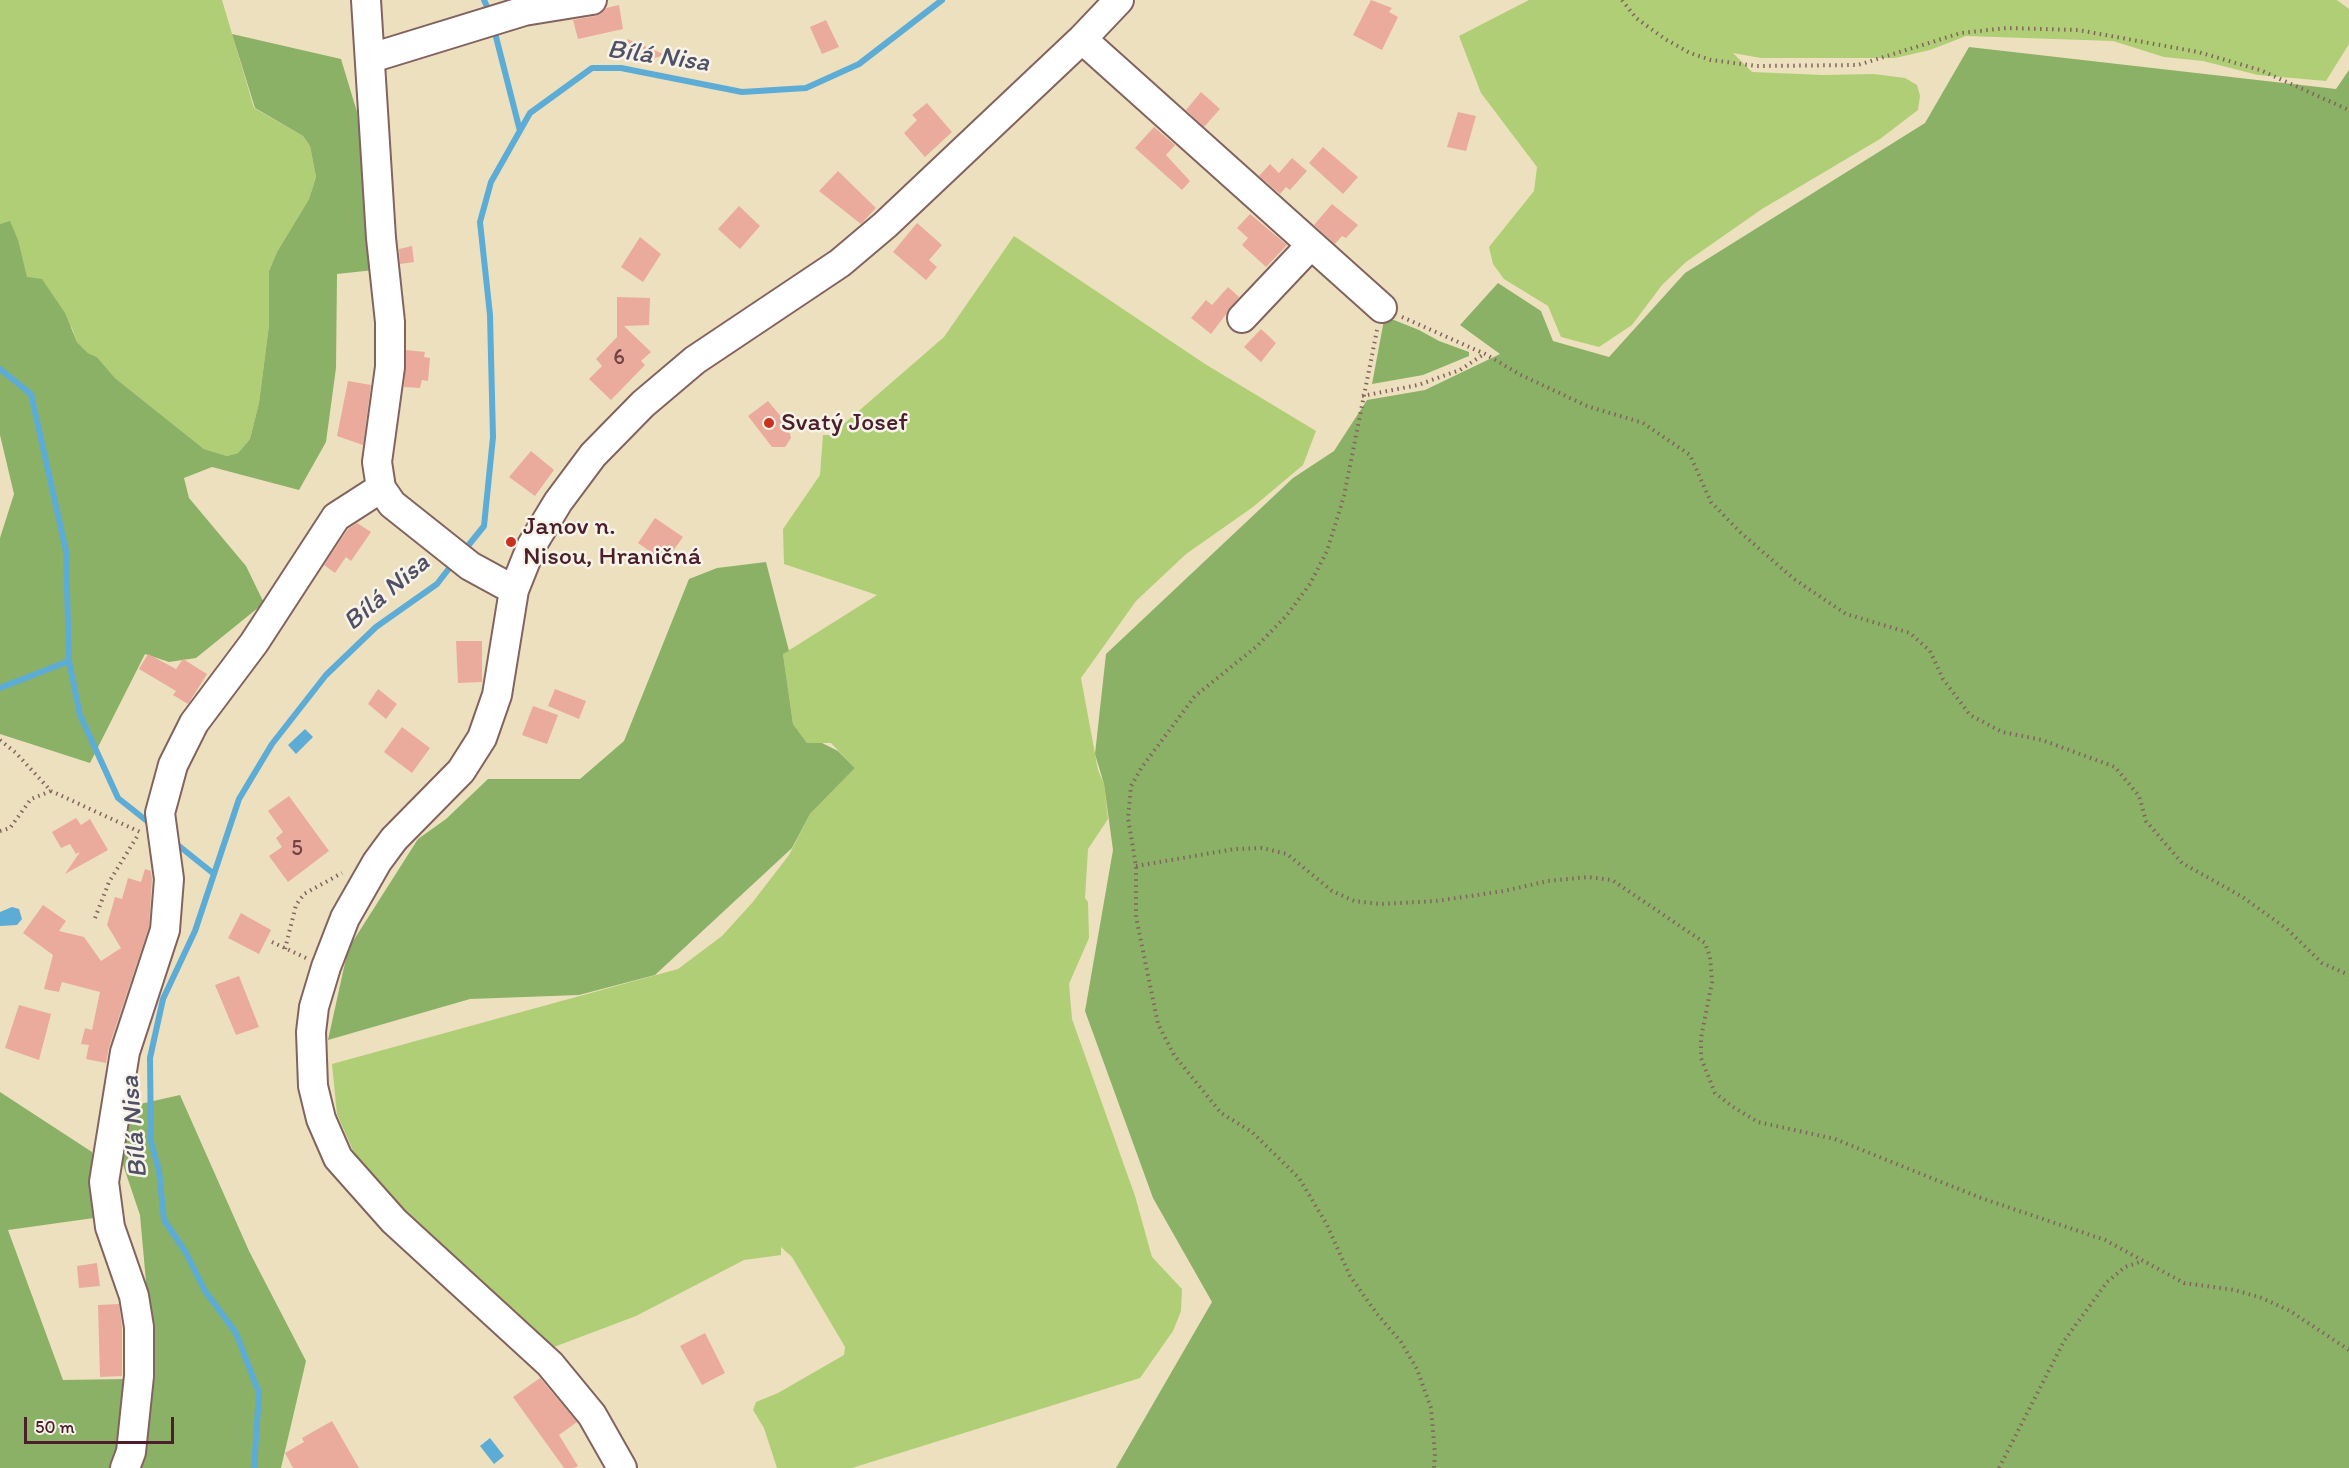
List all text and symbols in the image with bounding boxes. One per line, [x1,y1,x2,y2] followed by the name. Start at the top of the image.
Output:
[605,34,711,80] water label: Bílá Nisa
[613,345,625,371] house number: 6
[781,407,908,439] place label: Svatý Josef
[762,416,776,430] marker: Svatý Josef
[523,511,701,572] place label: Janov n. Nisou, Hraničná
[504,535,518,549] marker: Janov n. Nisou, Hraničná
[337,548,437,638] water label: Bílá Nisa
[291,836,303,862] house number: 5
[114,1074,156,1180] water label: Bílá Nisa
[27,1405,177,1443] scale bar
[35,1416,75,1438] text: 50 m

